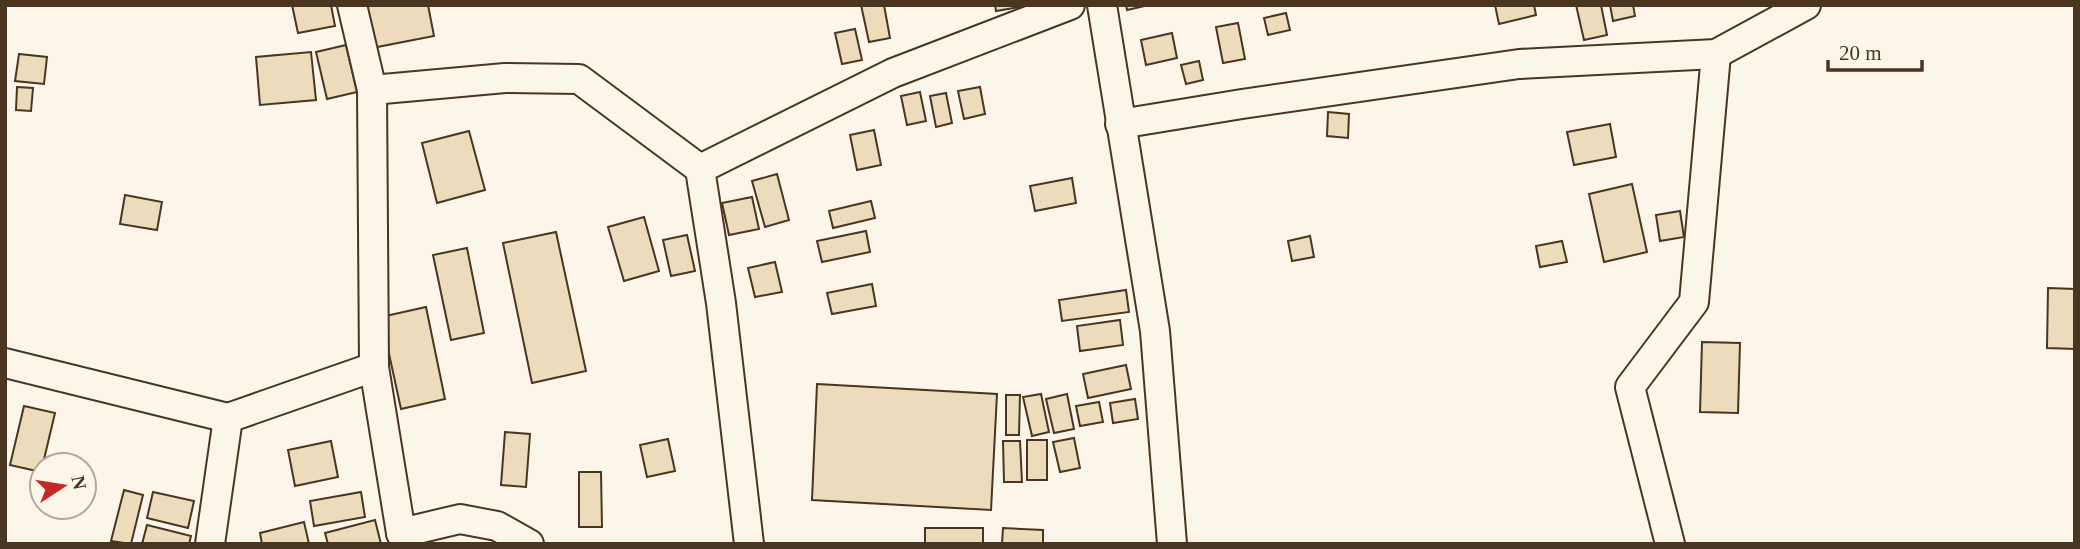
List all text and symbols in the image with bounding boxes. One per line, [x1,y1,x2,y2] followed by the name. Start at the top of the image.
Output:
[1828,28,1923,72] scale bar
[1839,41,1882,65] text: 20 m
[28,451,98,521] north arrow
[67,474,91,492] text: N

